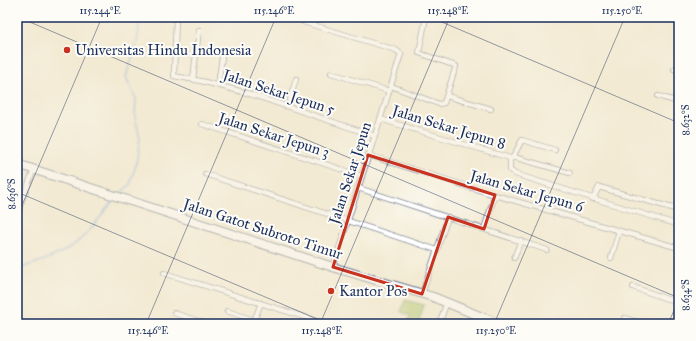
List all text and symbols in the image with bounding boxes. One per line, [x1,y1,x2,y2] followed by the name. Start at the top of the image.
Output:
[79,5,121,17] text: 115.244°E
[254,5,294,17] text: 115.246°E
[428,5,468,17] text: 115.248°E
[602,5,642,17] text: 115.250°E
[75,41,252,59] place label: Universitas Hindu Indonesia
[62,45,72,55] marker: Universitas Hindu Indonesia
[219,65,337,120] street label: Jalan Sekar Jepun 5
[388,101,508,154] street label: Jalan Sekar Jepun 8
[680,104,692,135] text: 8.632°S
[214,108,332,162] street label: Jalan Sekar Jepun 3
[324,120,376,229] street label: Jalan Sekar Jepun
[466,166,587,217] street label: Jalan Sekar Jepun 6
[6,178,18,210] text: 8.636°S
[179,194,345,264] street label: Jalan Gatot Subroto Timur
[680,279,692,311] text: 8.634°S
[339,282,407,300] place label: Kantor Pos
[326,286,336,296] marker: Kantor Pos
[128,325,168,337] text: 115.246°E
[302,325,342,337] text: 115.248°E
[476,325,516,337] text: 115.250°E

